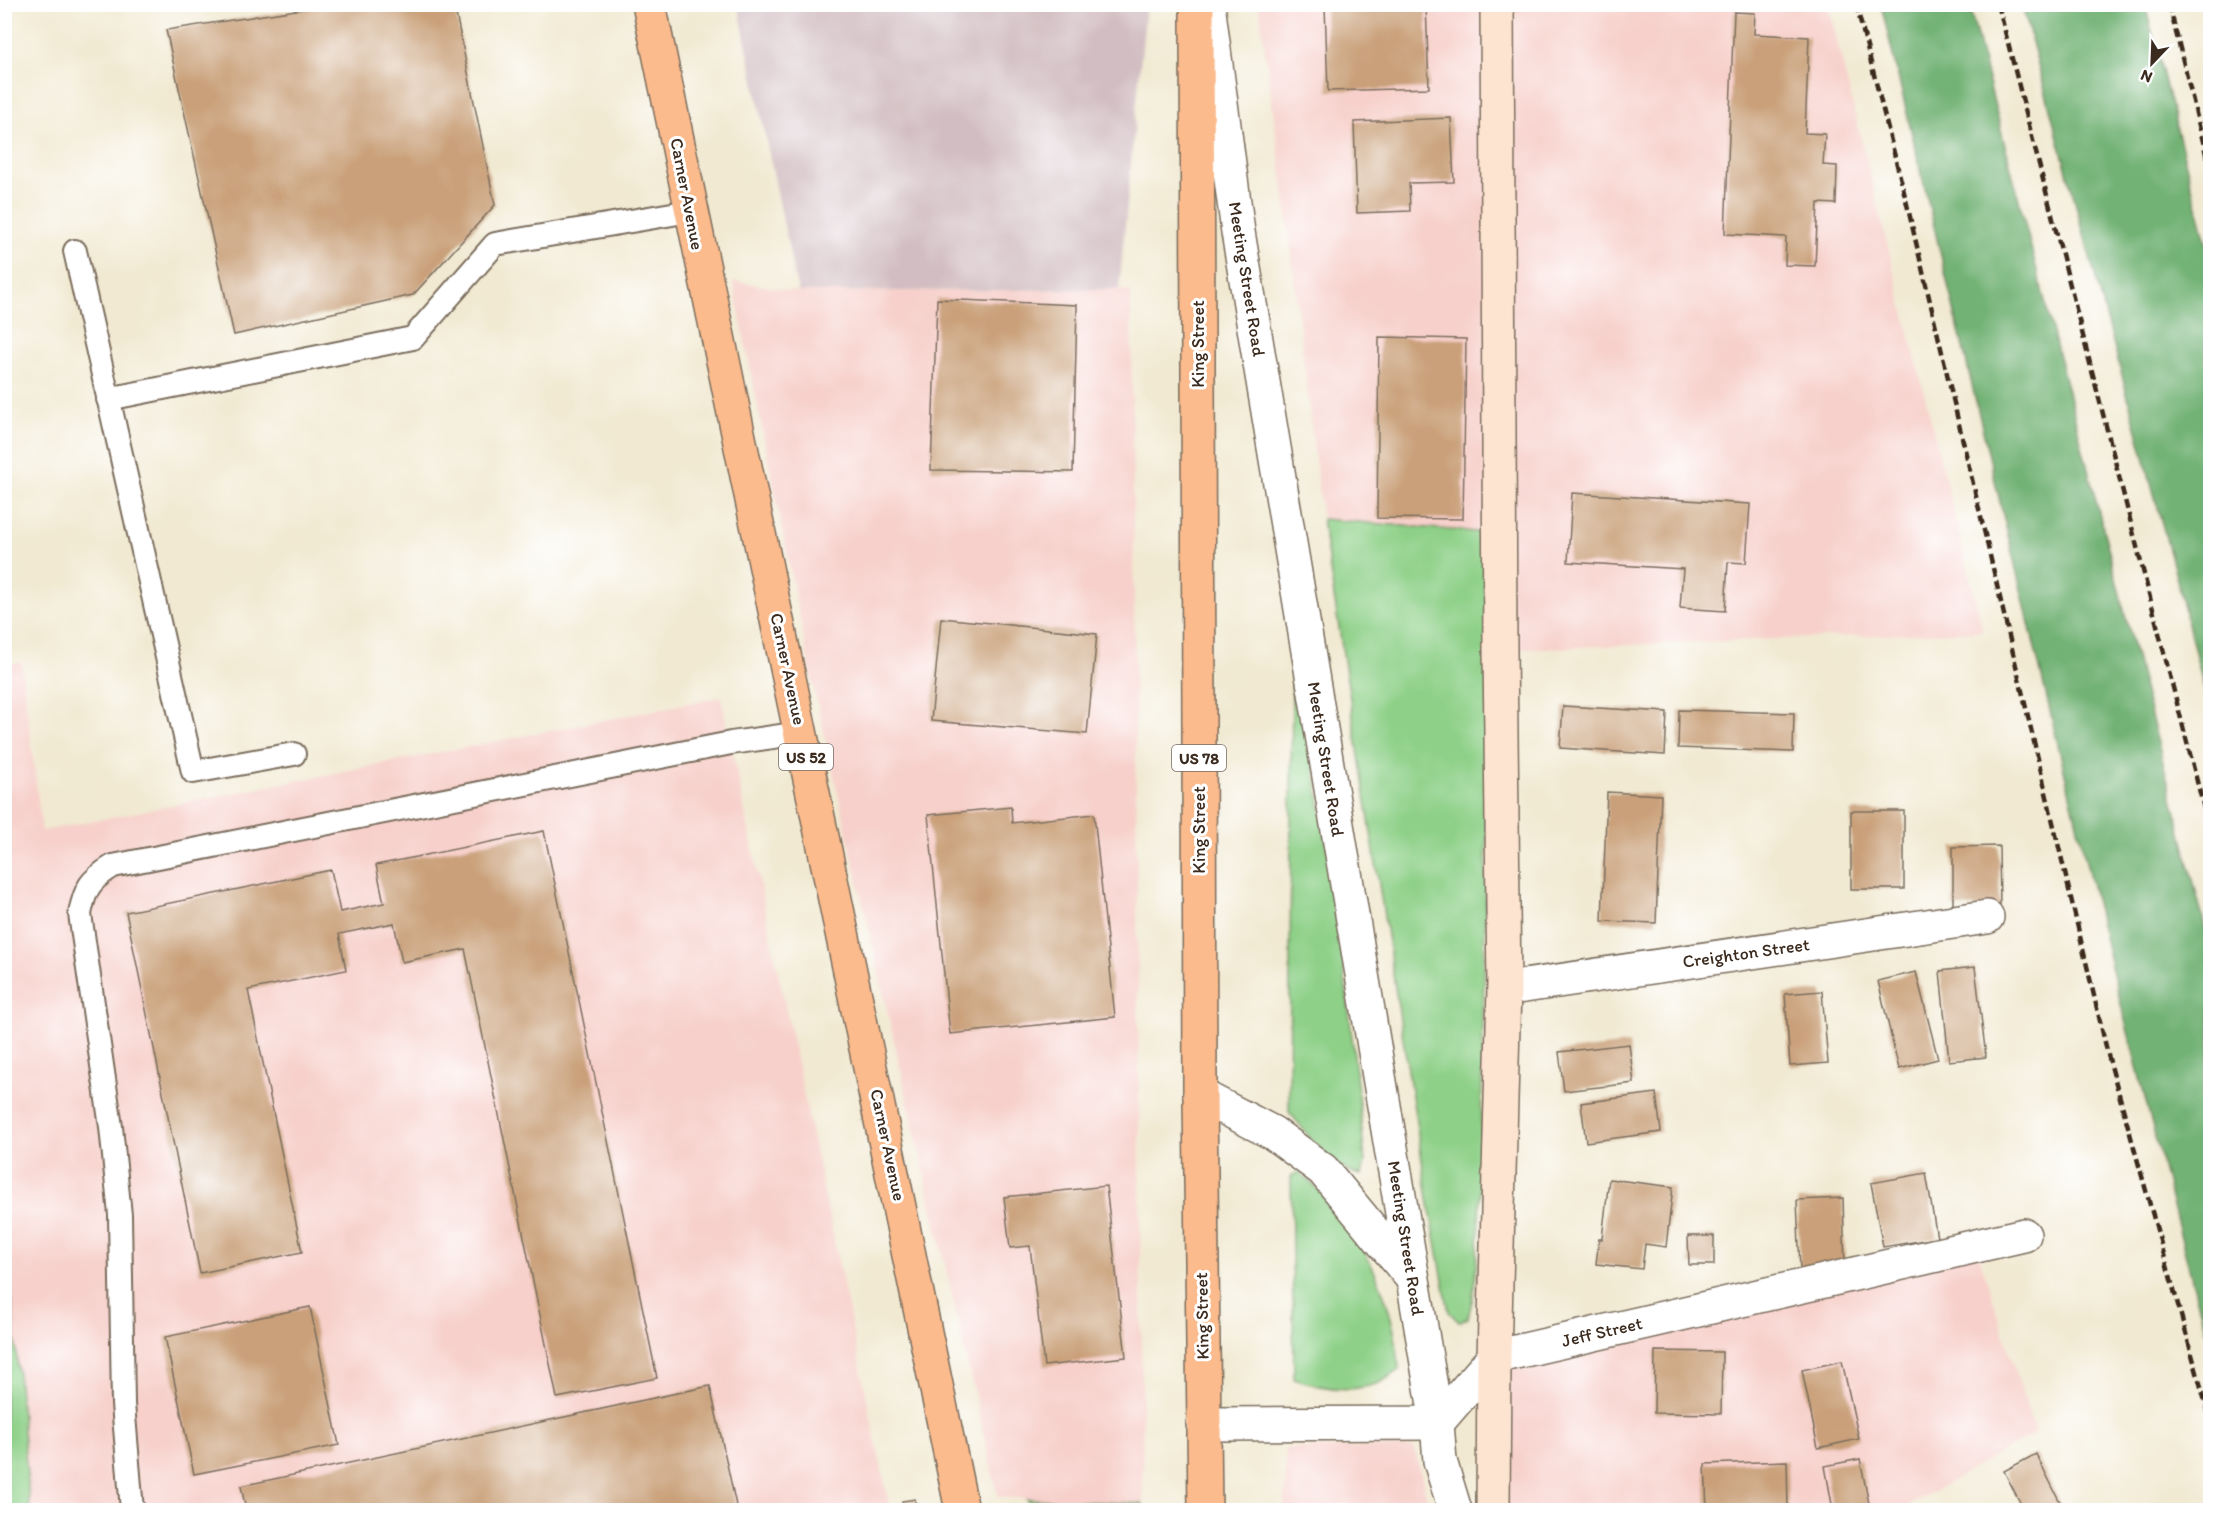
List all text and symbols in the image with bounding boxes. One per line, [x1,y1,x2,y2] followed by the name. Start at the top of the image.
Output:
[2122,33,2182,93] north arrow
[2138,65,2155,87] text: N
[665,136,709,252] street label: Carner Avenue
[1224,200,1270,358] street label: Meeting Street Road
[1187,300,1209,388] street label: King Street
[765,611,811,727] street label: Carner Avenue
[1303,680,1349,838] street label: Meeting Street Road
[779,744,833,770] road number: US 52
[1172,745,1226,771] road number: US 78
[1188,786,1210,874] street label: King Street
[1681,933,1811,973] street label: Creighton Street
[865,1087,911,1203] street label: Carner Avenue
[1383,1159,1429,1317] street label: Meeting Street Road
[1190,1272,1214,1360] street label: King Street
[1559,1312,1645,1352] street label: Jeff Street

